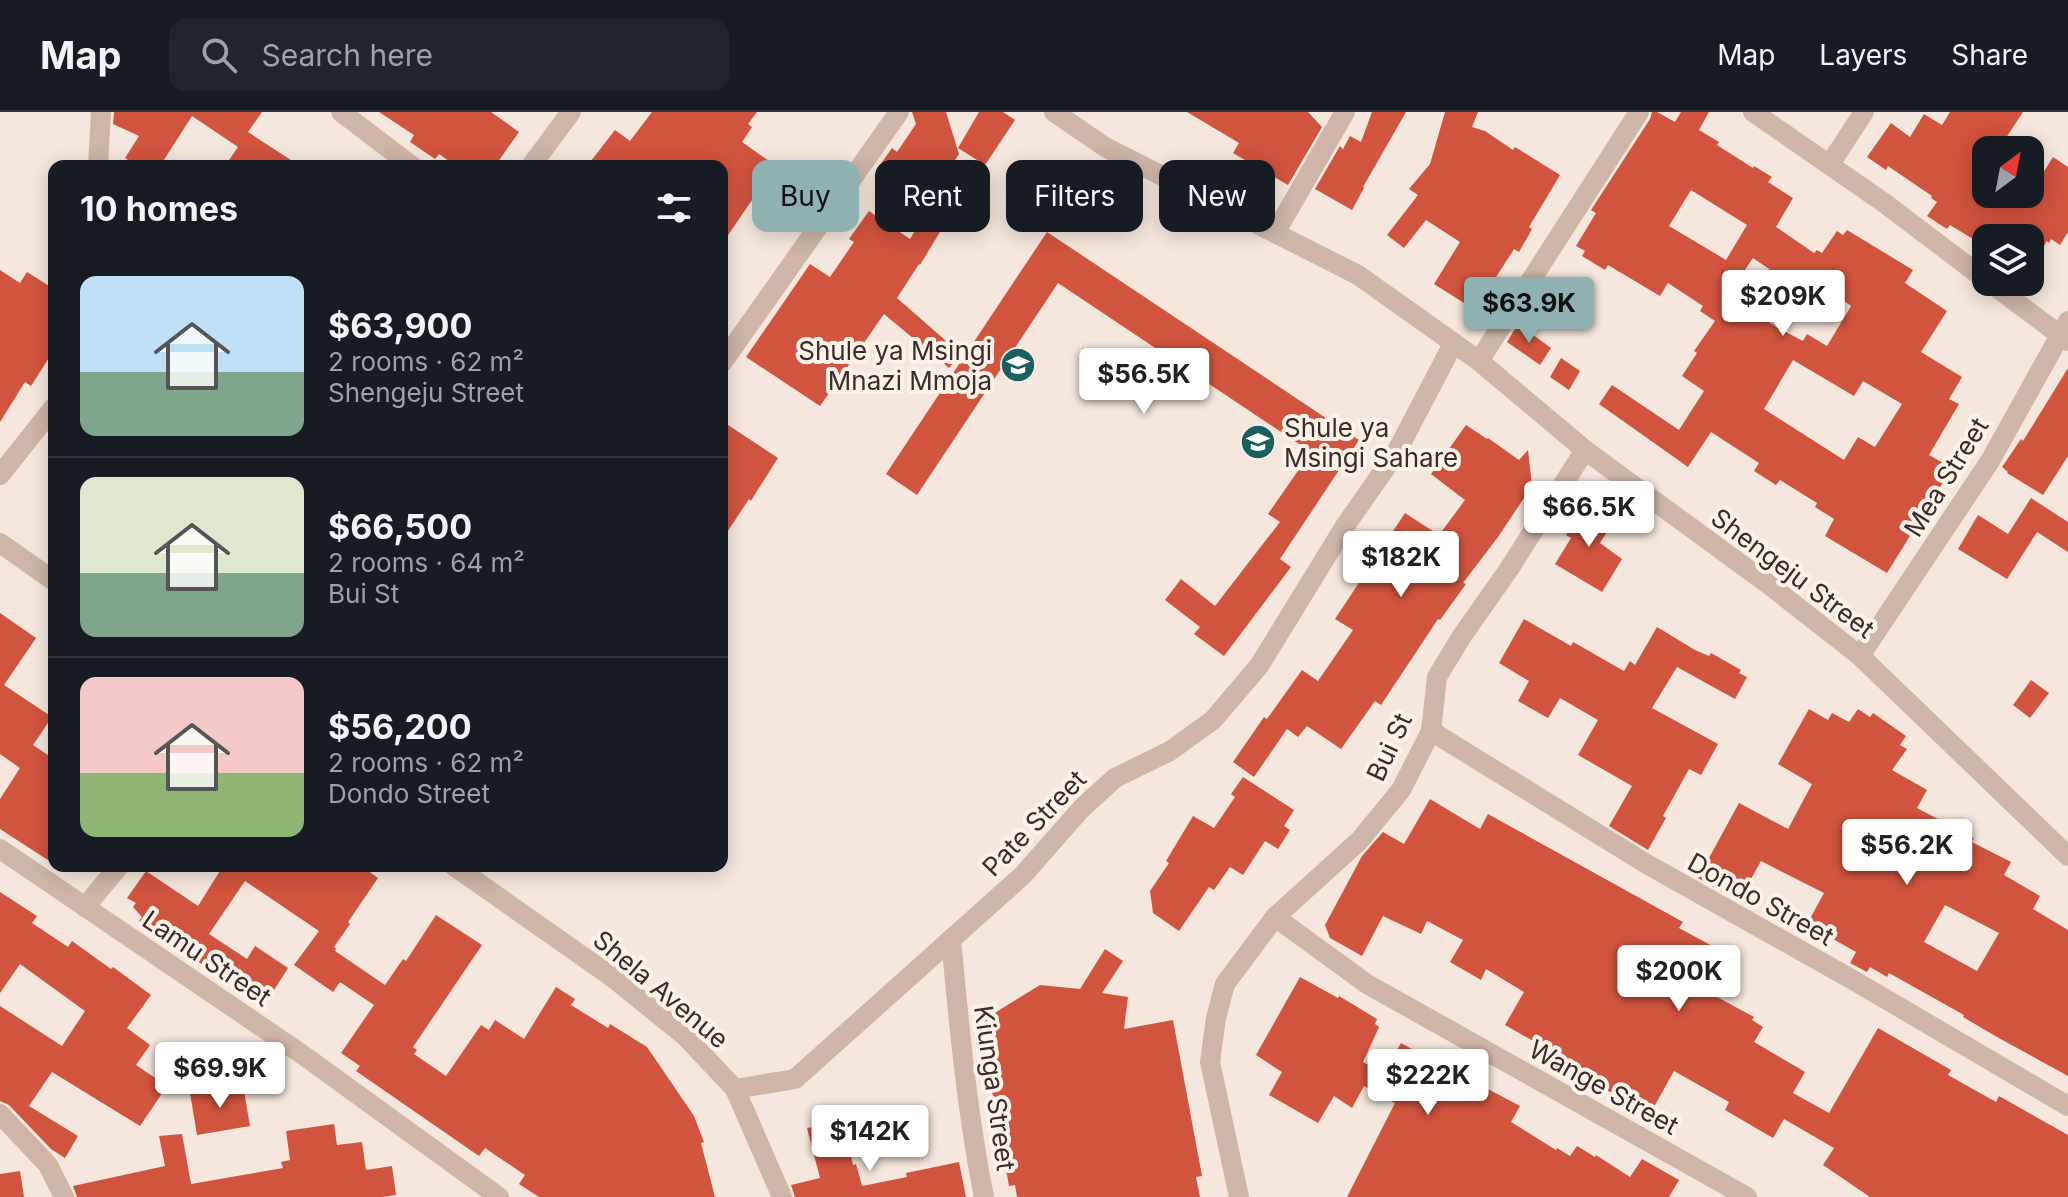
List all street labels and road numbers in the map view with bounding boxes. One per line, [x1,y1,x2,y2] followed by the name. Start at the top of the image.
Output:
[1897,412,1995,542] street label: Mea Street
[1705,502,1881,644] street label: Shengeju Street
[1360,708,1418,786] street label: Bui St
[976,764,1092,882] street label: Pate Street
[1683,846,1839,952] street label: Dondo Street
[137,904,277,1012] street label: Lamu Street
[587,924,735,1054] street label: Shela Avenue
[968,1004,1022,1172] street label: Kiunga Street
[1524,1033,1684,1141] street label: Wange Street

